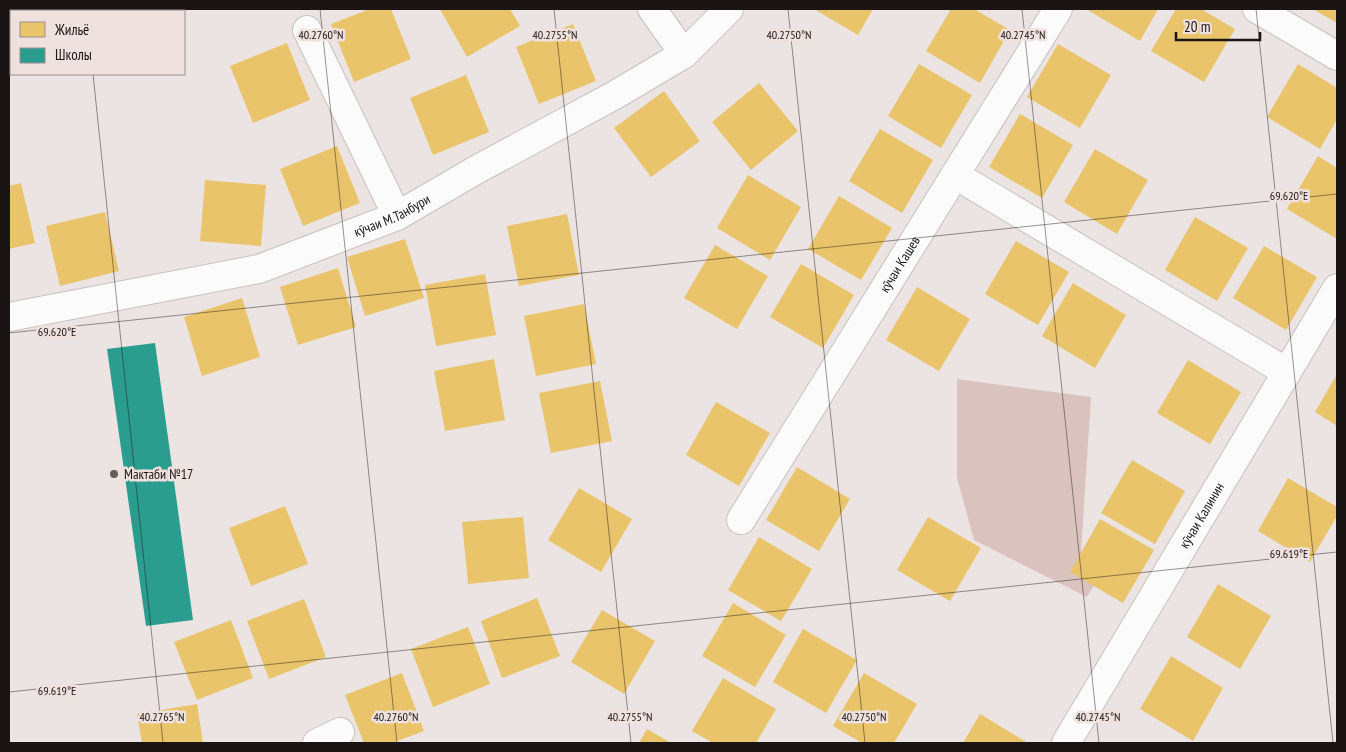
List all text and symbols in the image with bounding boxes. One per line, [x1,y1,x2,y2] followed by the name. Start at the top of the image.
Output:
[10,10,185,75] legend
[1176,10,1260,42] scale bar
[1184,17,1210,36] text: 20 m
[54,20,89,39] text: Жильё
[298,27,344,42] text: 40.2760°N
[532,27,578,42] text: 40.2755°N
[766,27,812,42] text: 40.2750°N
[1000,27,1046,42] text: 40.2745°N
[55,45,92,64] text: Школы
[1270,188,1308,203] text: 69.620°E
[351,190,433,241] street label: кӯчаи М.Танбури
[875,232,924,296] street label: кӯчаи Кашев
[38,324,76,339] text: 69.620°E
[124,465,193,483] place label: Мактаби №17
[108,468,120,480] marker: Мактаби №17
[1175,479,1228,552] street label: кӯчаи Калинин
[1270,546,1308,561] text: 69.619°E
[38,683,76,698] text: 69.619°E
[139,709,185,724] text: 40.2765°N
[373,709,419,724] text: 40.2760°N
[607,709,653,724] text: 40.2755°N
[841,709,887,724] text: 40.2750°N
[1075,709,1121,724] text: 40.2745°N

